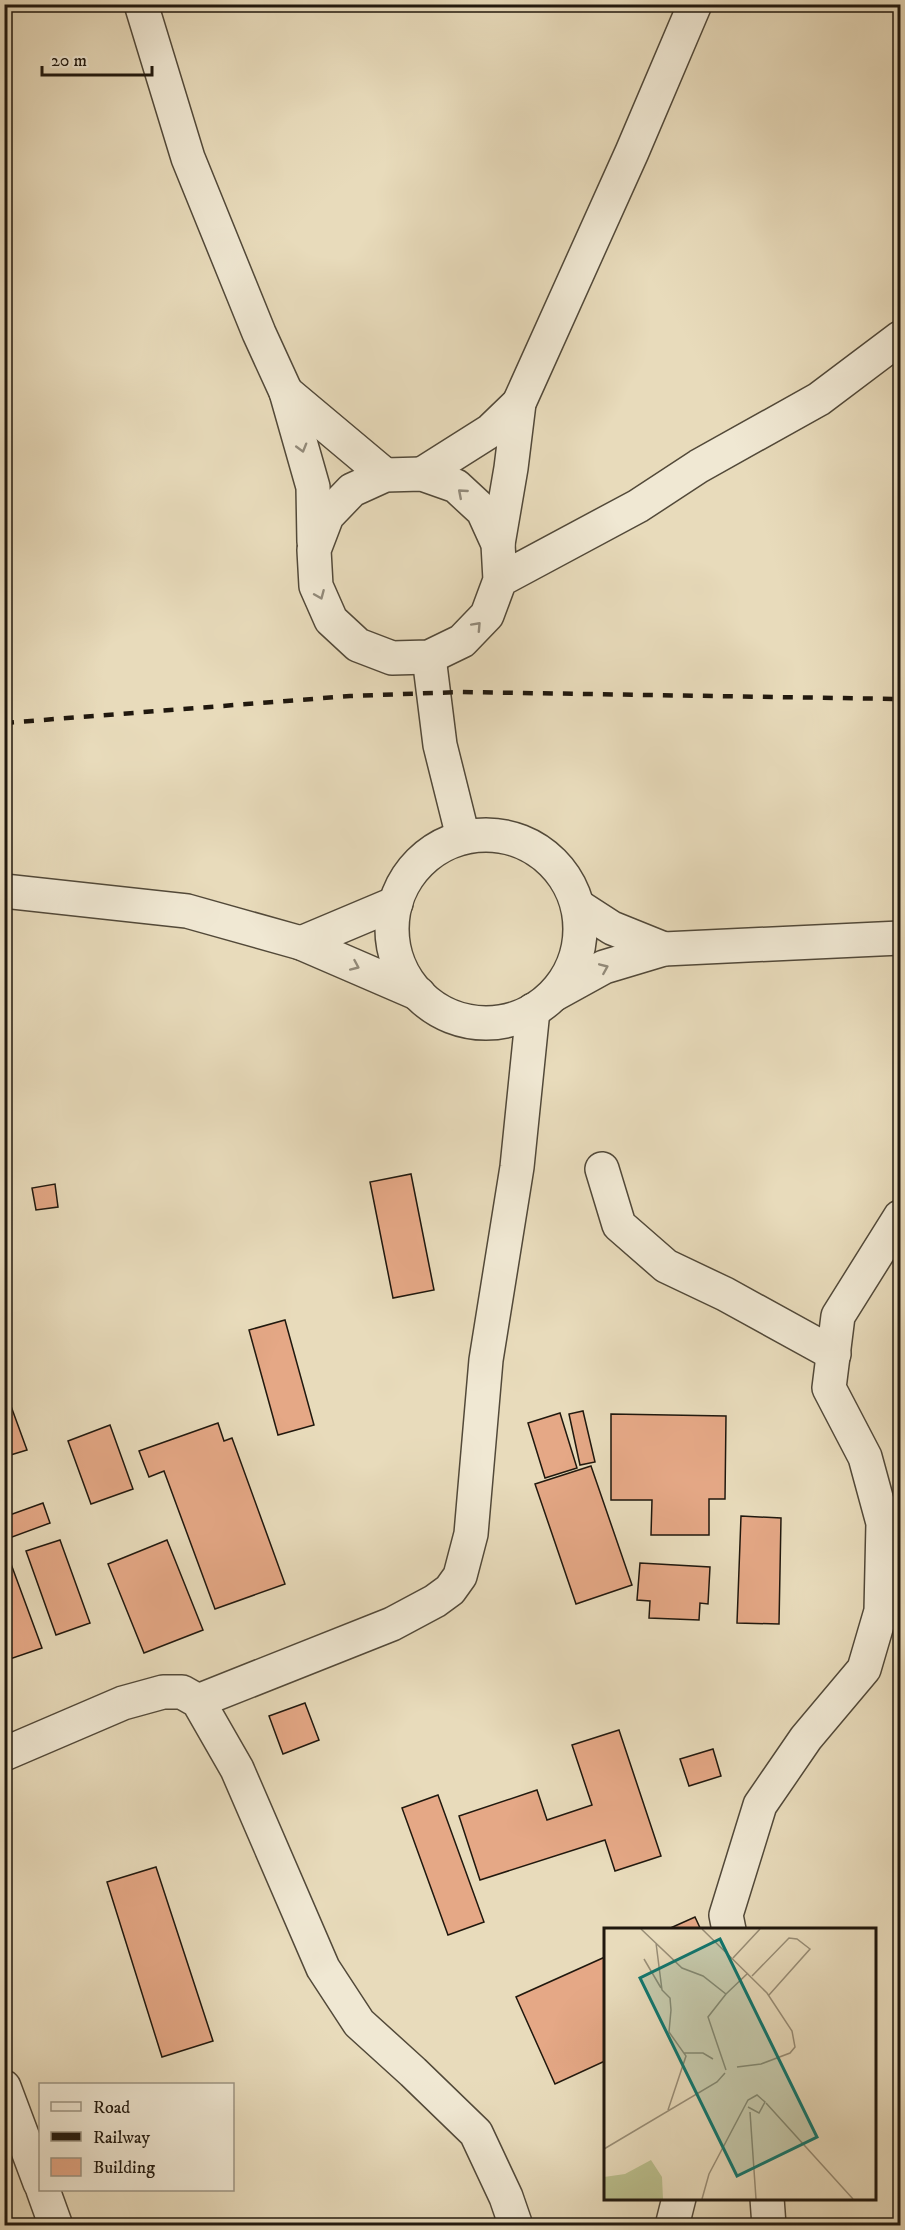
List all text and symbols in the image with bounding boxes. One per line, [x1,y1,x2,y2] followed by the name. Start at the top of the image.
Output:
[42,39,152,77] scale bar
[51,50,87,72] text: 20 m
[294,443,307,453] one-way arrow
[458,489,469,500] one-way arrow
[313,589,325,600] one-way arrow
[469,622,480,633] one-way arrow
[349,959,360,971] one-way arrow
[597,963,608,975] one-way arrow
[604,1928,875,2200] inset map
[39,2083,234,2191] legend
[93,2097,130,2119] text: Road
[93,2127,151,2149] text: Railway
[93,2157,155,2179] text: Building

